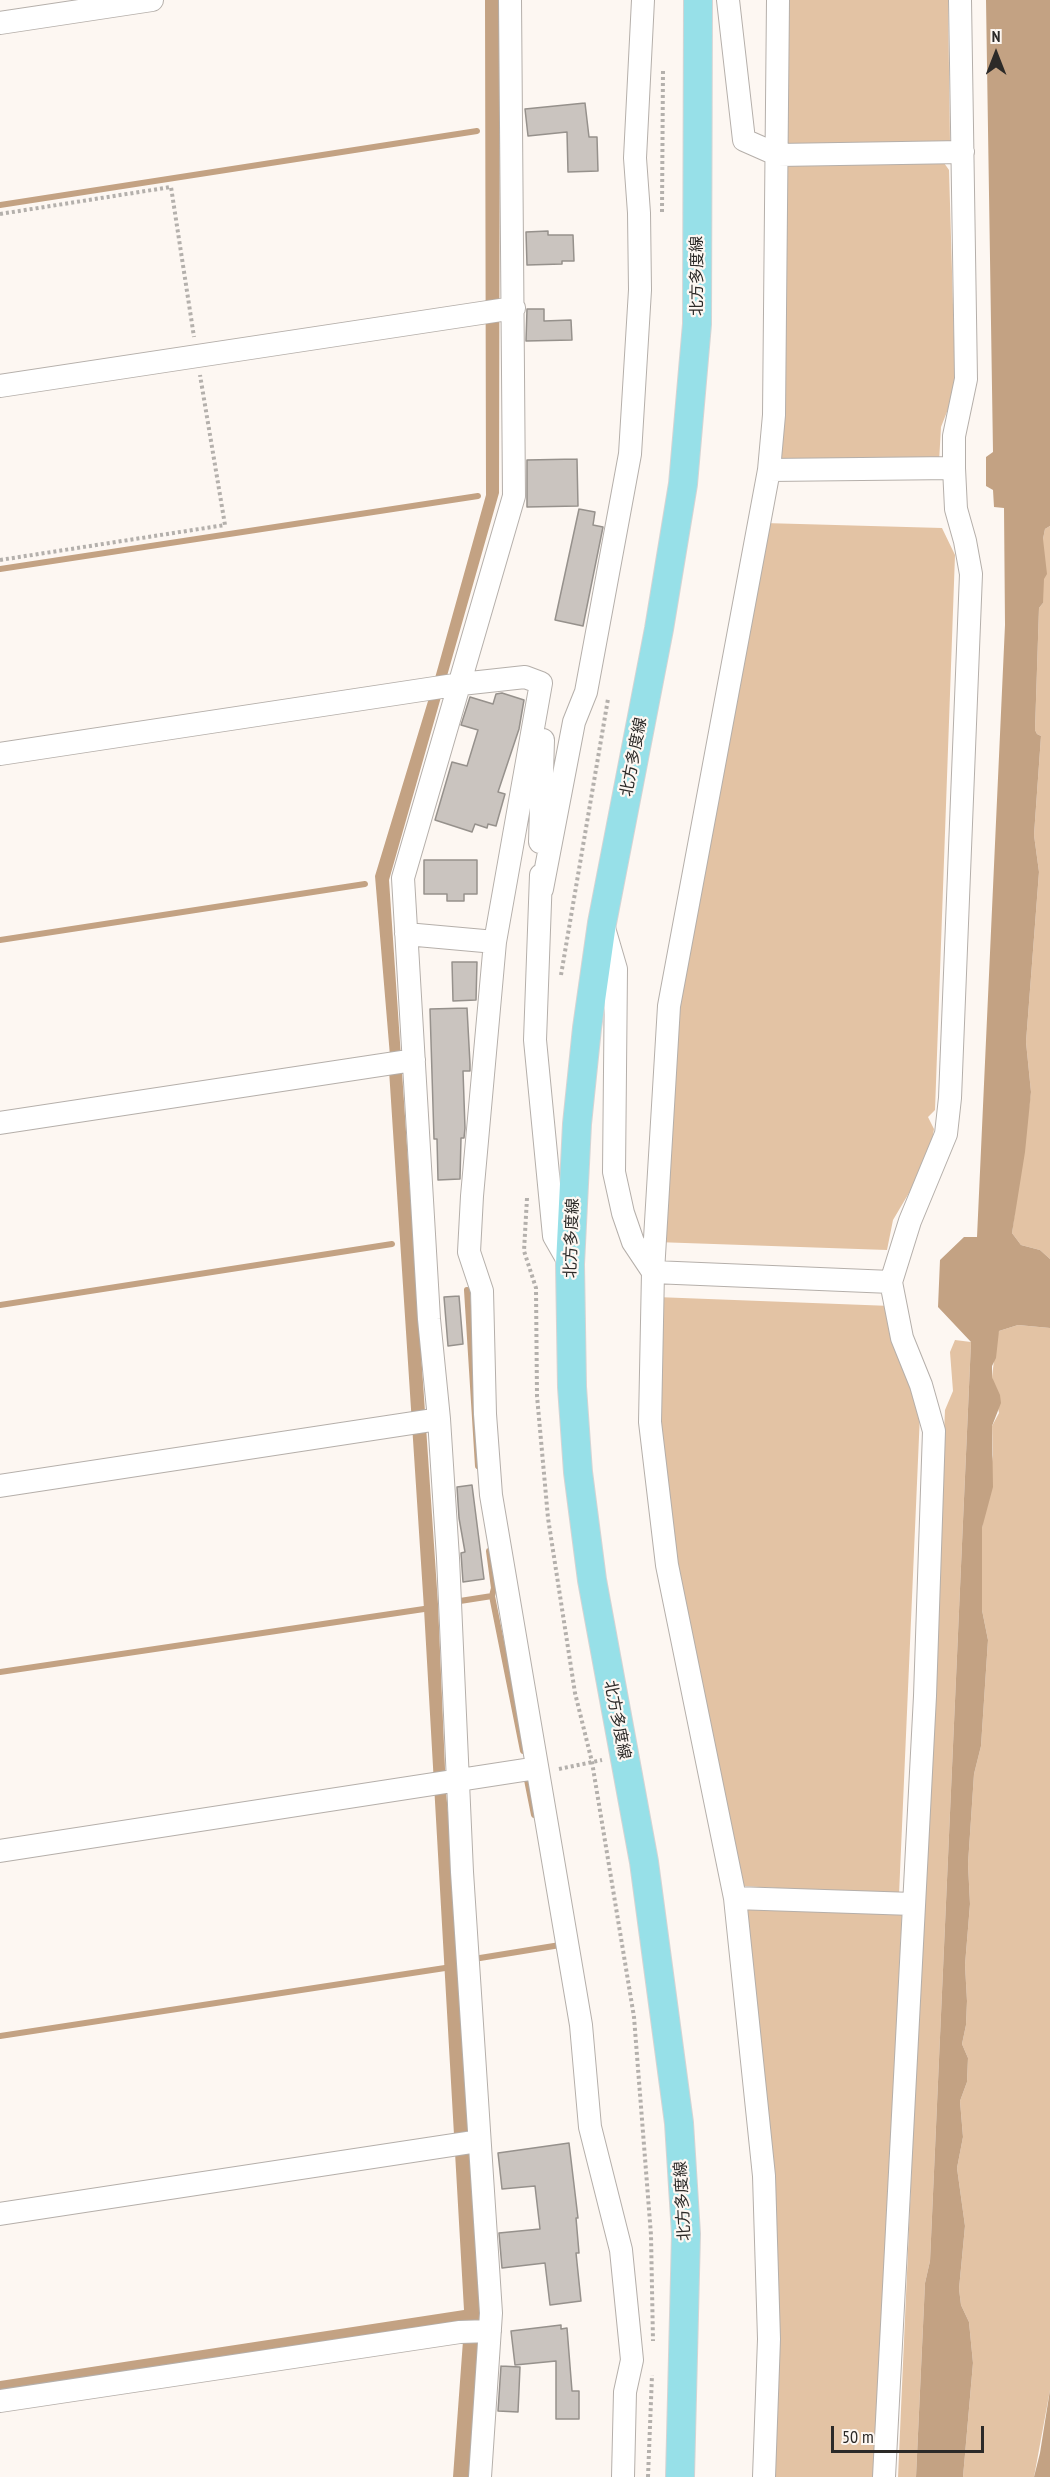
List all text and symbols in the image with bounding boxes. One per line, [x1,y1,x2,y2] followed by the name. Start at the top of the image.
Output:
[966,24,1026,84] north arrow
[992,26,1000,46] text: N
[687,236,707,316] street label: 北方多度線
[617,716,651,798] street label: 北方多度線
[561,1198,583,1278] street label: 北方多度線
[600,1679,634,1761] street label: 北方多度線
[671,2161,695,2241] street label: 北方多度線
[834,2414,987,2452] scale bar
[842,2425,874,2448] text: 50 m

